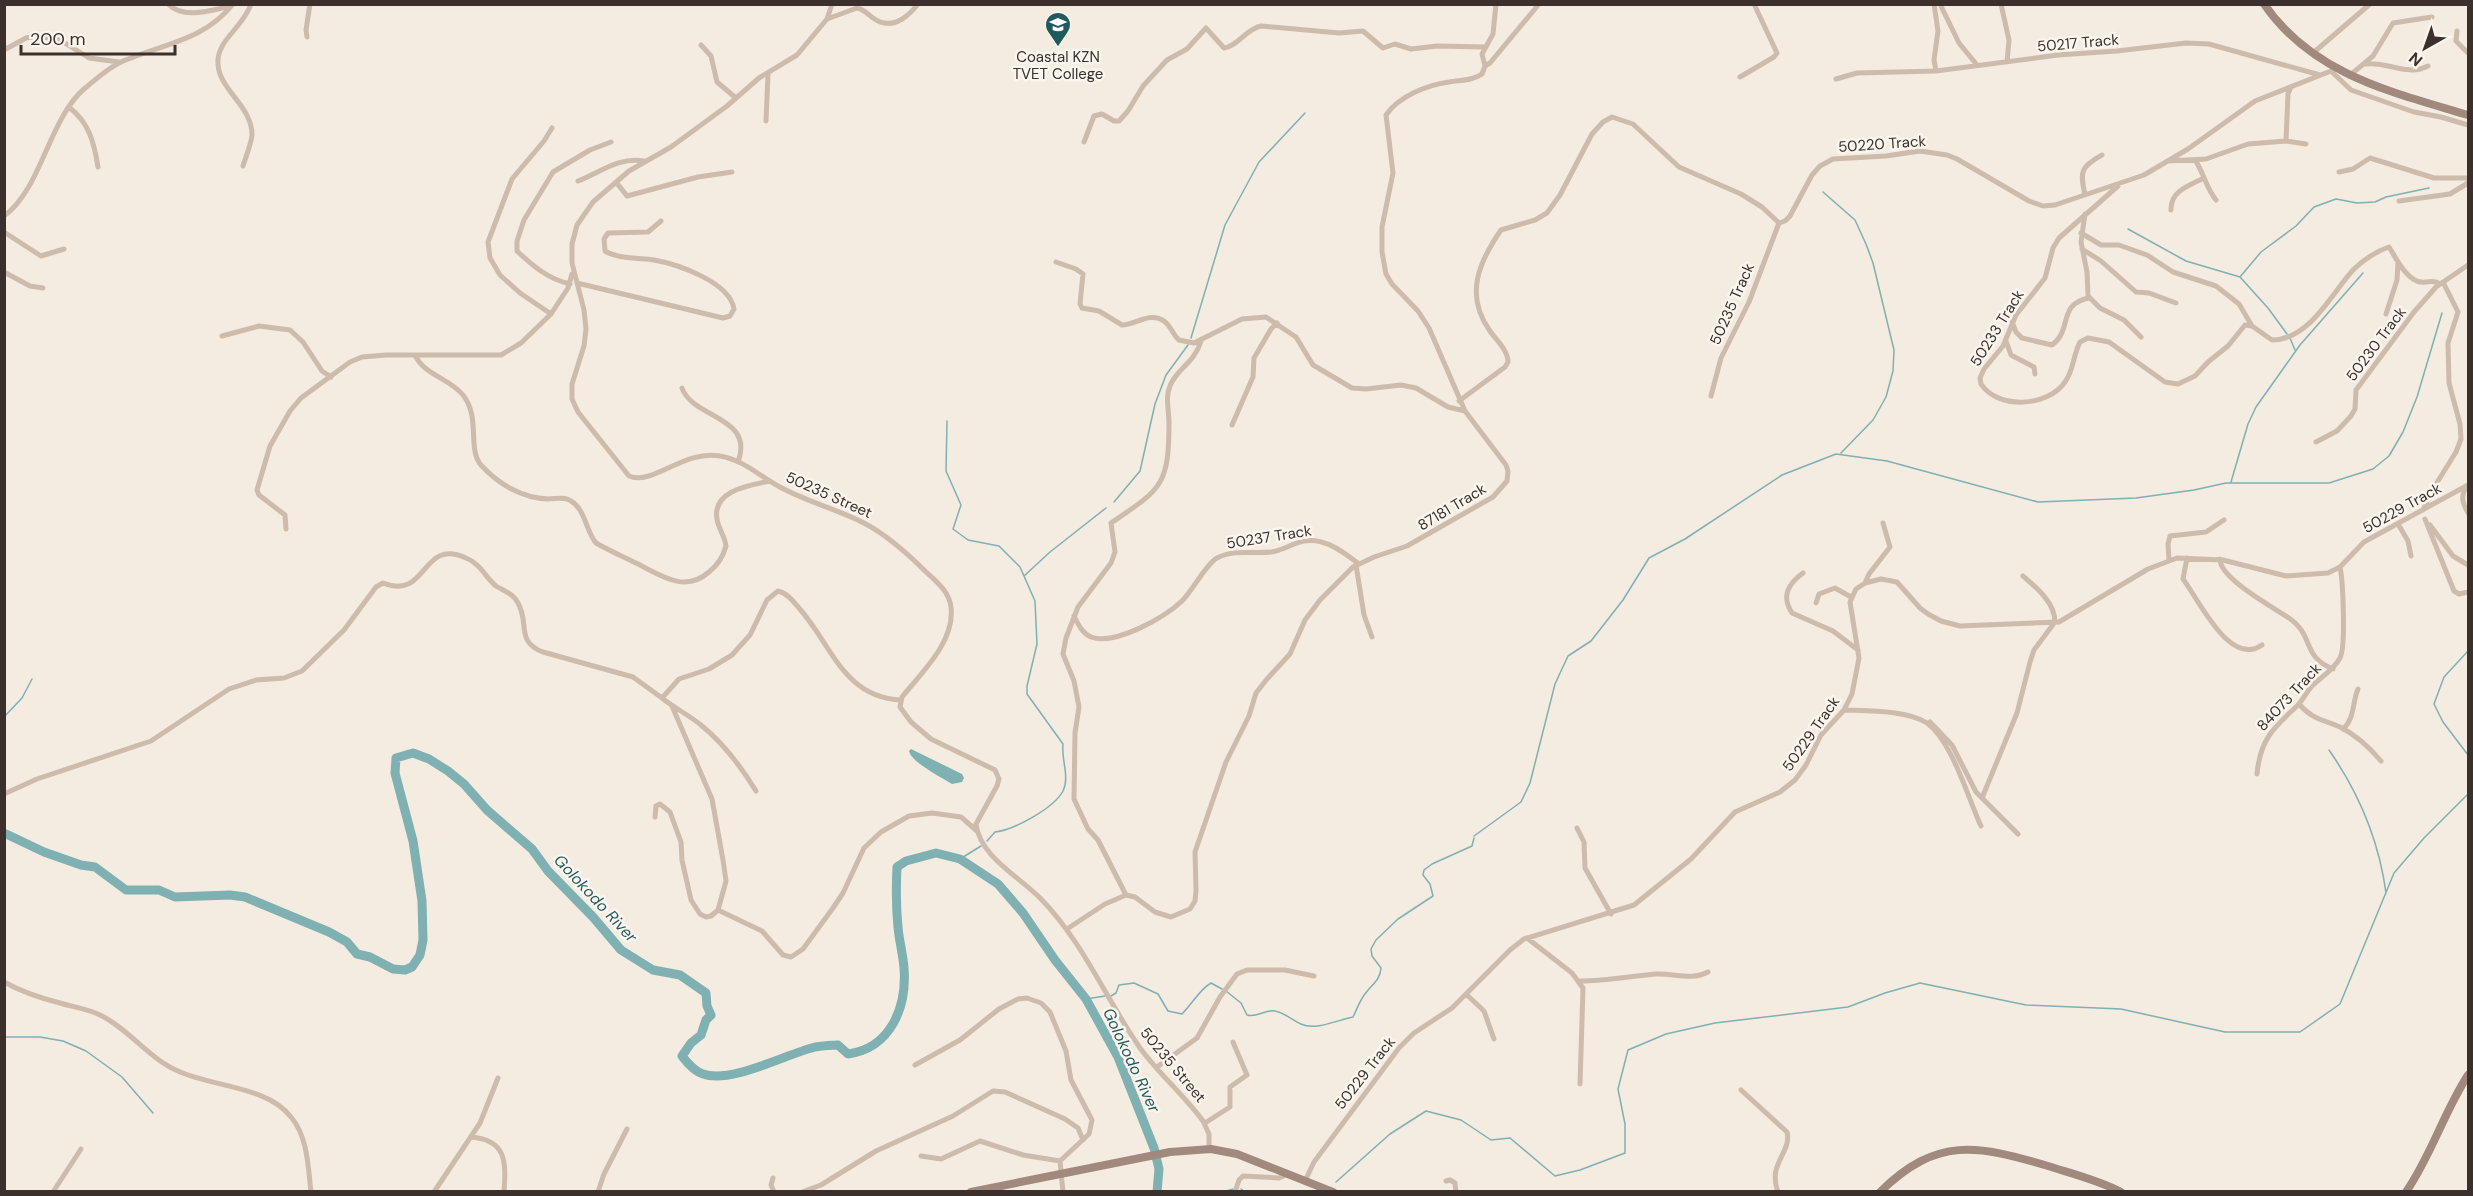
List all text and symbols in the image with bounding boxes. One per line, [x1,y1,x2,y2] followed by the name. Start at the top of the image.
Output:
[1043,10,1073,48] school or university icon: Coastal KZN TVET College
[21,18,176,56] scale bar
[2395,18,2455,78] north arrow
[30,27,86,51] text: 200 m
[2036,29,2120,57] street label: 50217 Track
[1013,47,1103,84] place label: Coastal KZN TVET College
[2404,47,2427,71] text: N
[1837,131,1927,157] street label: 50220 Track
[1705,260,1759,348] street label: 50235 Track
[1965,285,2029,370] street label: 50233 Track
[2341,302,2411,385] street label: 50230 Track
[783,467,875,523] street label: 50235 Street
[2359,478,2445,538] street label: 50229 Track
[1414,479,1490,535] street label: 87181 Track
[1225,520,1313,554] street label: 50237 Track
[2252,658,2326,735] street label: 84073 Track
[1778,692,1844,775] street label: 50229 Track
[549,850,643,948] water label: Golokodo River
[1098,1005,1165,1117] water label: Golokodo River
[1136,1023,1210,1107] street label: 50235 Street
[1330,1032,1400,1114] street label: 50229 Track

